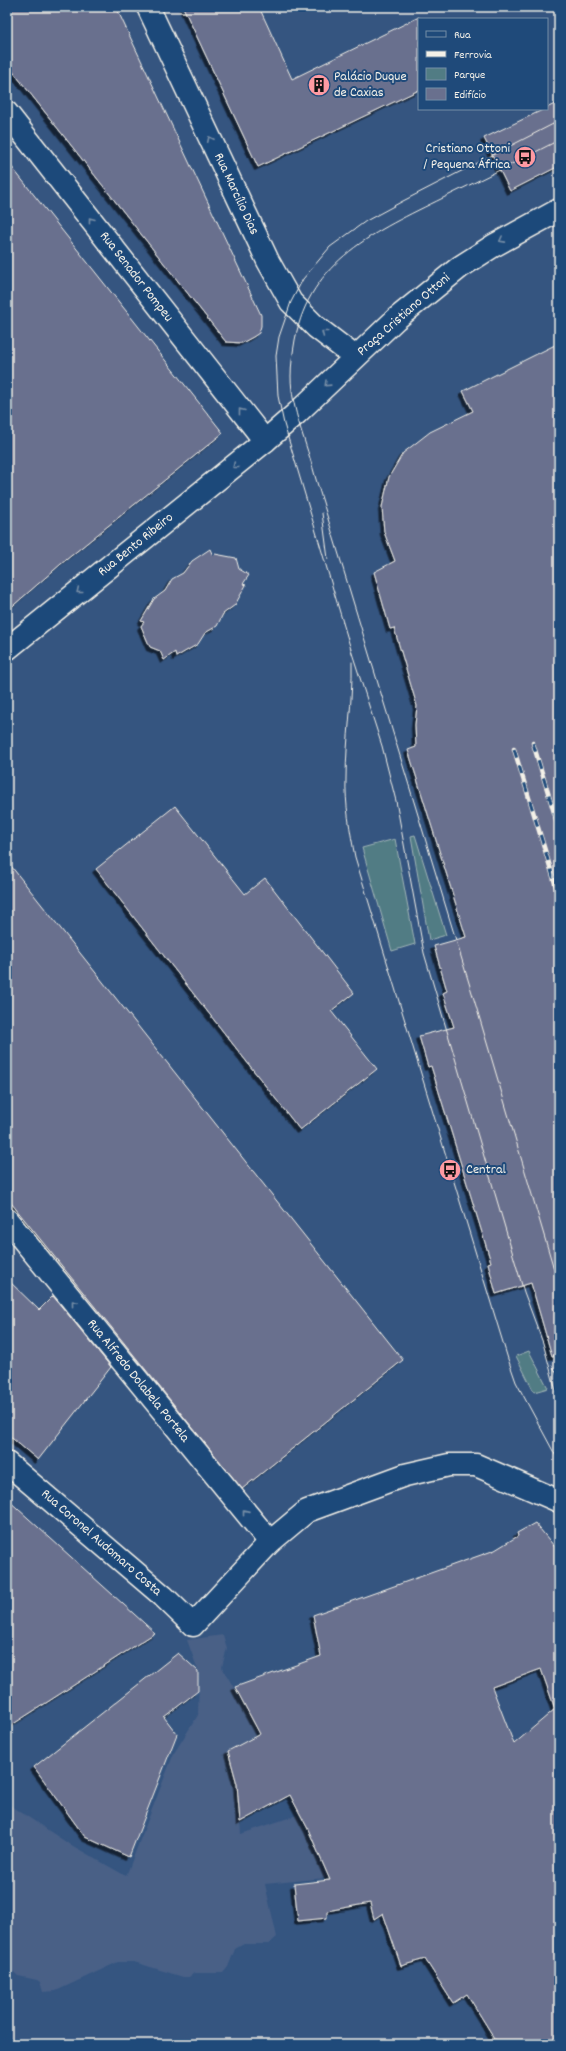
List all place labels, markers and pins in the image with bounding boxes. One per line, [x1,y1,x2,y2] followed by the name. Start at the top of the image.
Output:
[334,67,407,103] place label: Palácio Duque de Caxias
[306,72,332,98] building icon: Palácio Duque de Caxias
[424,139,510,175] place label: Cristiano Ottoni / Pequena África
[512,144,538,170] bus stop icon: Cristiano Ottoni / Pequena África
[437,1157,463,1183] bus stop icon: Central
[466,1160,506,1180] place label: Central

